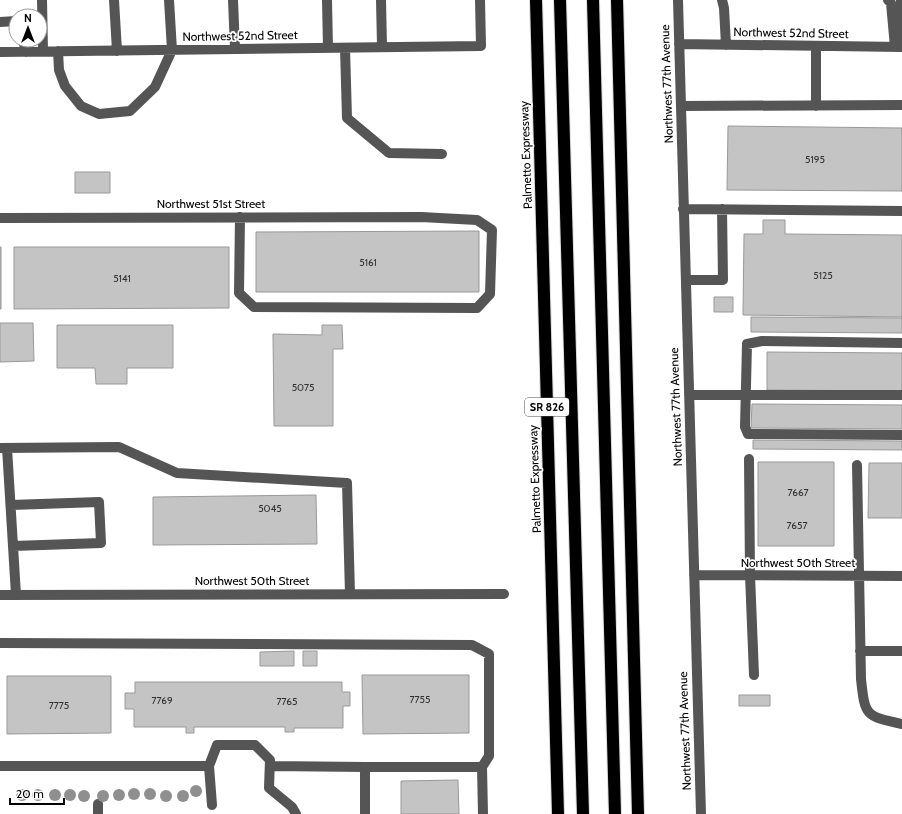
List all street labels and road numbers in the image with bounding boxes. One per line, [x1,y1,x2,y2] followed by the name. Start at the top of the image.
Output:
[657,24,676,144] street label: Northwest 77th Avenue
[733,24,849,41] street label: Northwest 52nd Street
[182,27,298,44] street label: Northwest 52nd Street
[516,101,535,209] street label: Palmetto Expressway
[157,196,265,211] street label: Northwest 51st Street
[666,347,685,467] street label: Northwest 77th Avenue
[525,398,569,416] road number: SR 826
[525,425,544,533] street label: Palmetto Expressway
[741,555,855,570] street label: Northwest 50th Street
[195,573,309,588] street label: Northwest 50th Street
[675,671,694,791] street label: Northwest 77th Avenue

